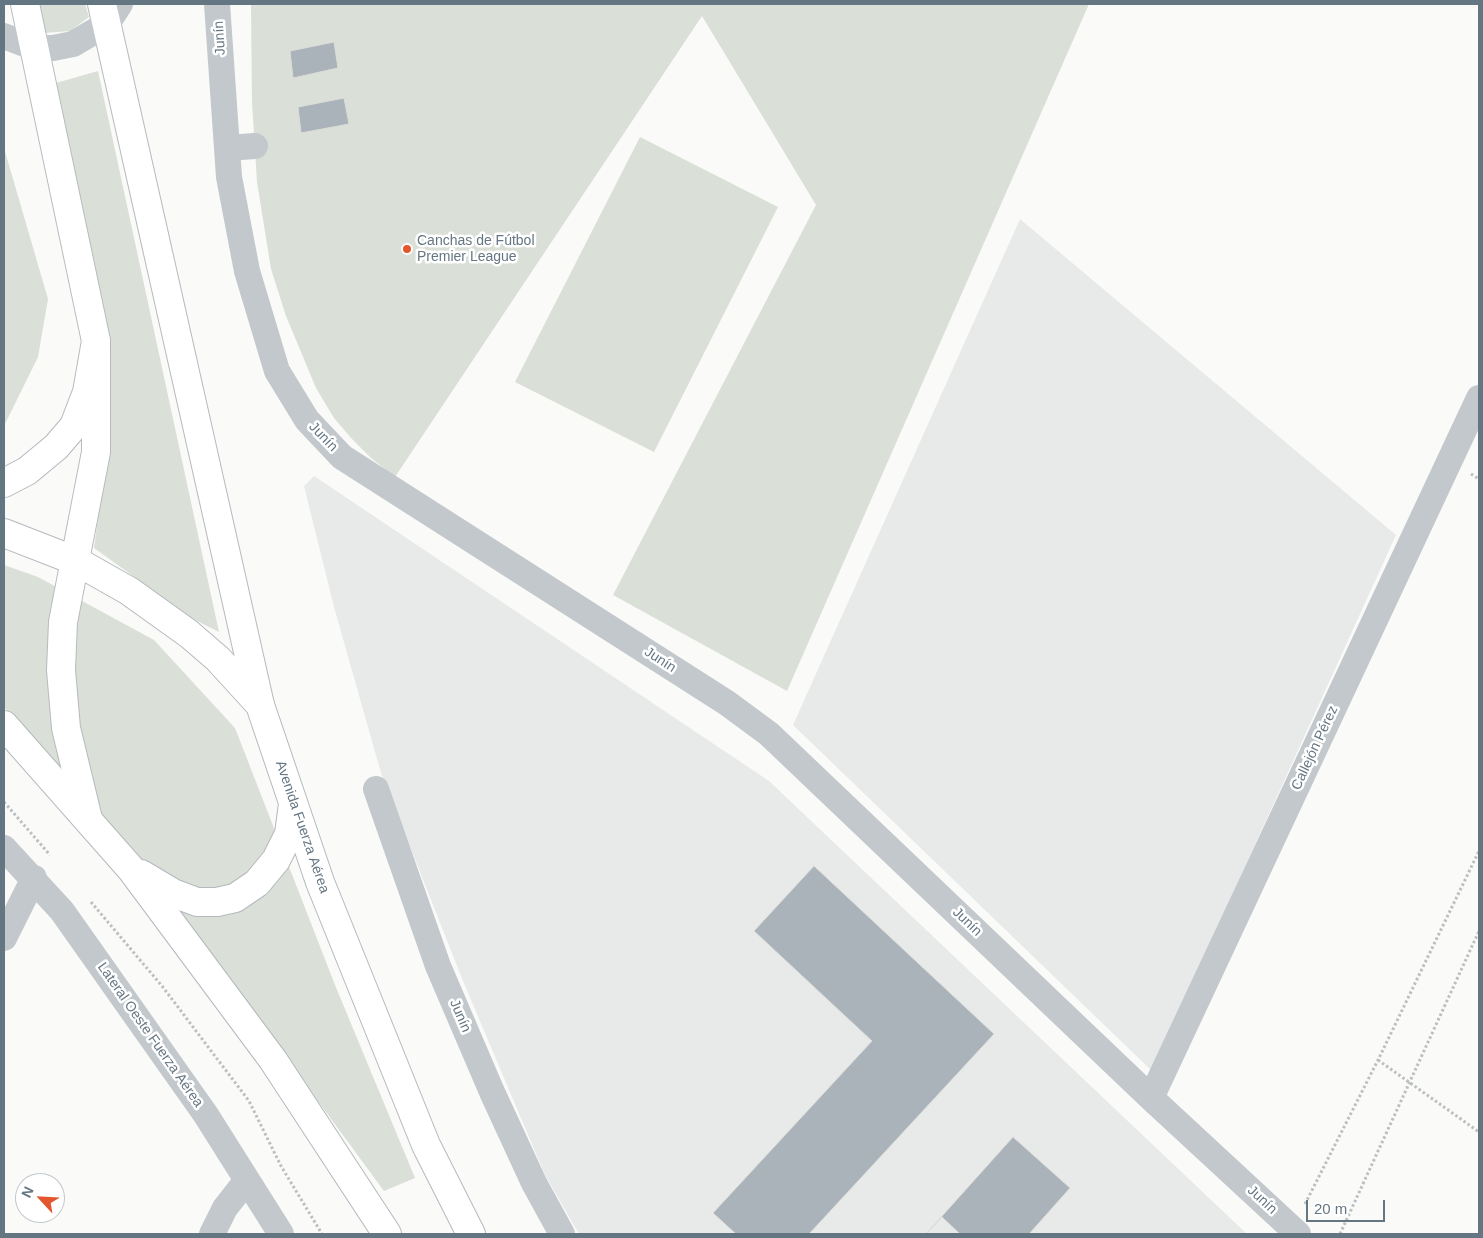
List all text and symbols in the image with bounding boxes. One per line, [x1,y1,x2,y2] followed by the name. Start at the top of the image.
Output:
[211,20,229,56] street label: Junín
[417,233,535,266] place label: Canchas de Fútbol Premier League
[401,243,413,255] marker: Canchas de Fútbol Premier League
[305,419,341,455] street label: Junín
[641,644,679,676] street label: Junín
[1288,703,1342,793] street label: Callejón Pérez
[271,759,333,895] street label: Avenida Fuerza Aérea
[949,904,985,940] street label: Junín
[94,959,206,1111] street label: Lateral Oeste Fuerza Aérea
[446,997,474,1035] street label: Junín
[15,1173,65,1223] north arrow
[1244,1182,1280,1218] street label: Junín
[18,1184,37,1200] text: N
[1308,1190,1387,1222] scale bar
[1314,1200,1347,1217] text: 20 m

